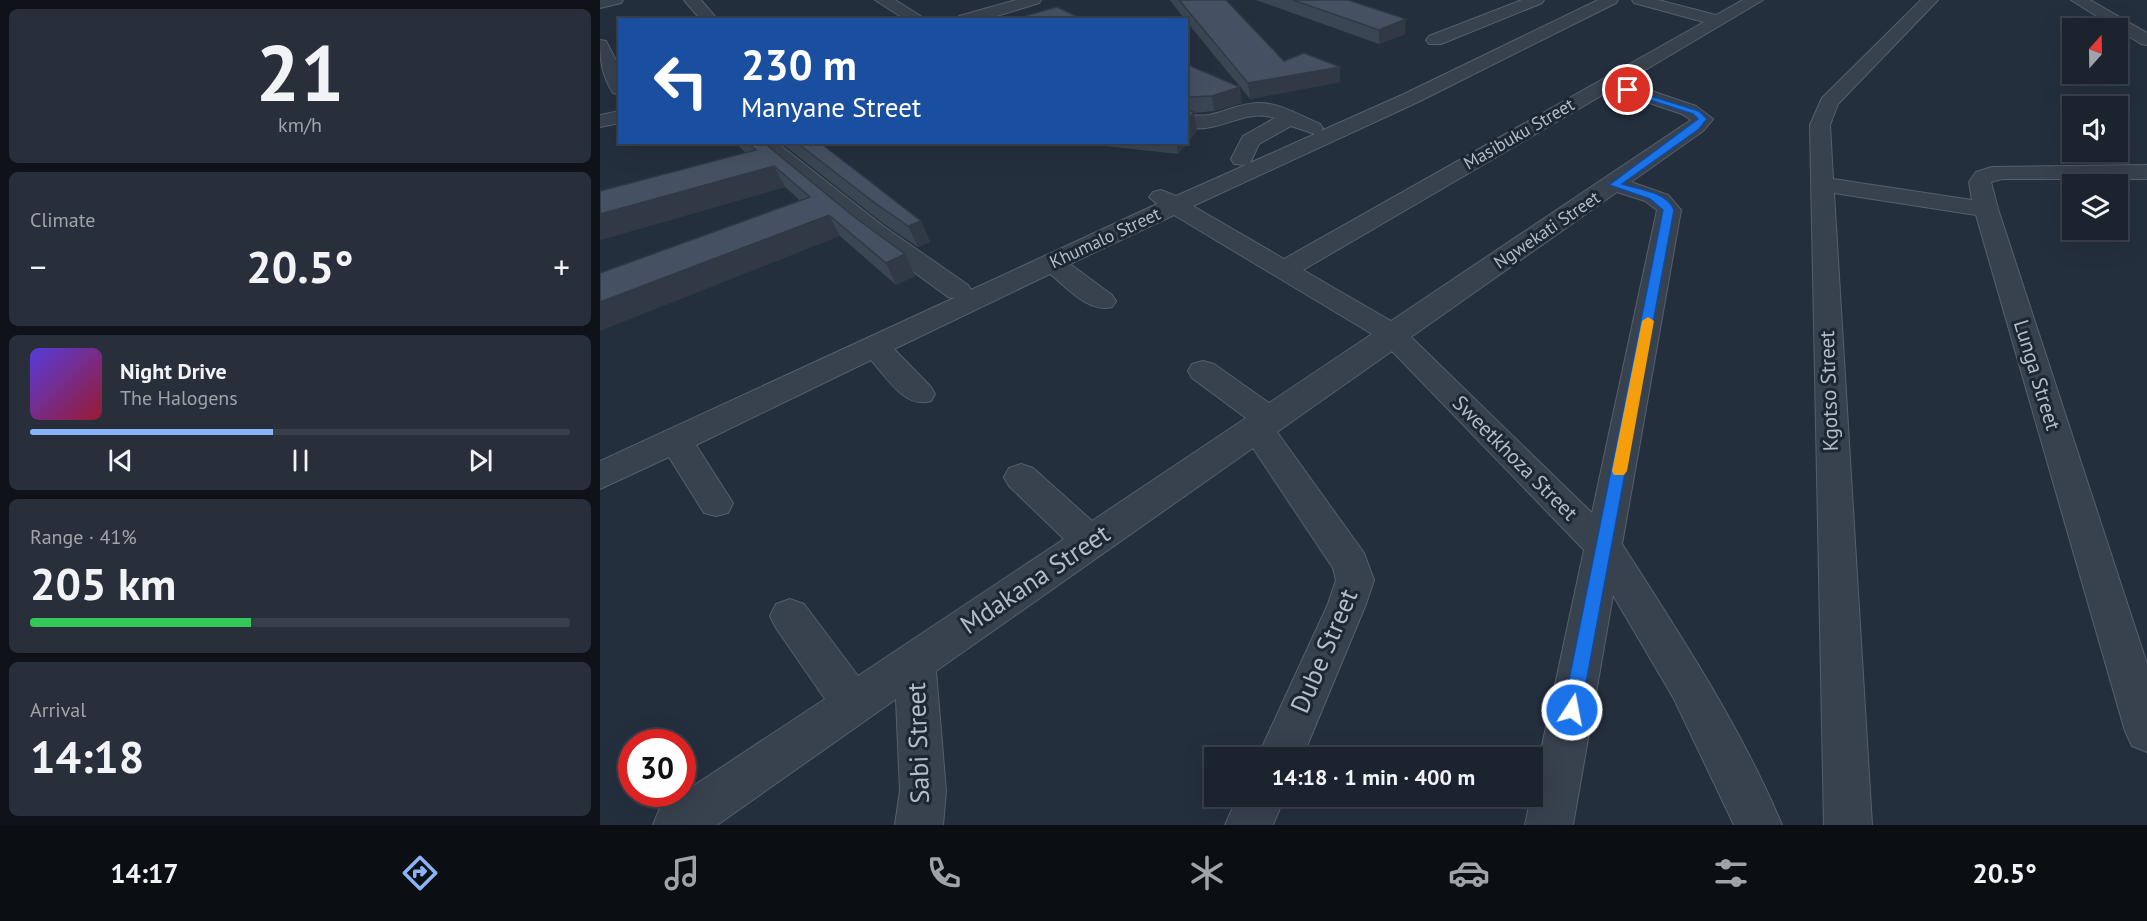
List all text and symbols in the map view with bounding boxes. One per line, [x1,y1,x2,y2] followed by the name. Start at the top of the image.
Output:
[2062,18,2128,84] north arrow
[2062,18,2128,240] map controls
[256,22,344,123] text: 21
[741,37,857,92] text: 230 m
[642,42,720,120] icon: left
[1602,64,1653,115] pin
[1611,73,1644,106] icon: arrive
[741,90,921,124] text: Manyane Street
[1459,93,1578,175] street label: Masibuku Street
[2062,96,2128,162] button: sound
[278,112,322,138] text: km/h
[2062,174,2128,240] button: layers
[1489,186,1604,274] street label: Ngwekati Street
[1046,202,1164,273] street label: Khumalo Street
[30,207,96,233] text: Climate
[246,237,354,295] text: 20.5°
[30,245,47,288] text: −
[553,245,570,288] text: +
[2008,316,2067,433] street label: Lunga Street
[1813,330,1844,452] street label: Kgotso Street
[120,357,227,385] text: Night Drive
[120,385,238,411] text: The Halogens
[1447,389,1584,526] street label: Sweetkhoza Street
[104,444,137,477] icon: previous
[284,444,317,477] icon: pause
[464,444,497,477] icon: next
[954,516,1116,641] street label: Mdakana Street
[30,524,137,550] text: Range · 41%
[30,554,176,612] text: 205 km
[1283,584,1365,718] street label: Dube Street
[1540,678,1604,742] position arrow
[899,682,936,804] street label: Sabi Street
[30,697,86,723] text: Arrival
[30,727,144,785] text: 14:18
[618,729,696,807] speed limit sign: 30
[1272,763,1475,791] text: 14:18 · 1 min · 400 m
[399,852,441,894] icon: directions
[661,852,703,894] icon: music
[923,852,965,894] icon: phone
[1186,852,1228,894] icon: climate
[1448,852,1490,894] icon: car
[1710,852,1752,894] icon: filters
[110,856,179,890] text: 14:17
[1972,856,2037,890] text: 20.5°

